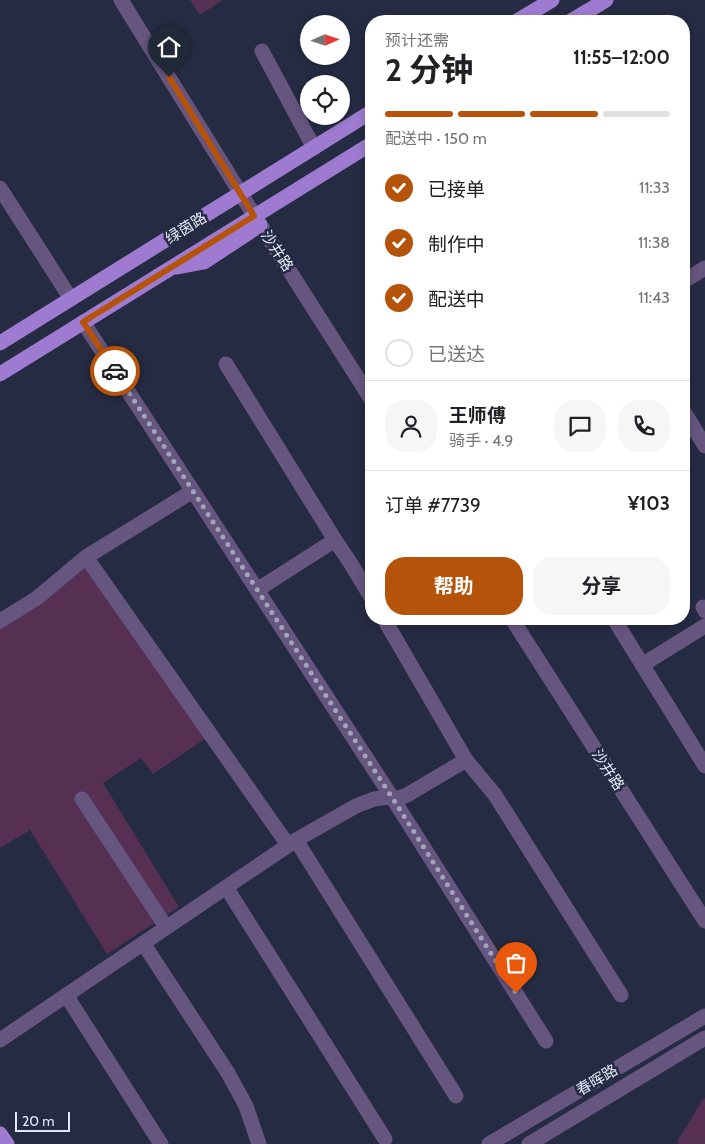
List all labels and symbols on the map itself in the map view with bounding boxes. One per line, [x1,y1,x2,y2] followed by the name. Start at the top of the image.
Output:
[300,15,350,65] north arrow
[148,26,190,77] pin
[162,208,210,248] street label: 绿茵路
[257,227,297,275] street label: 沙井路
[90,346,140,396] courier
[588,746,628,794] street label: 沙井路
[495,942,537,993] pin
[573,1061,621,1099] street label: 春晖路
[15,1109,70,1132] scale bar

